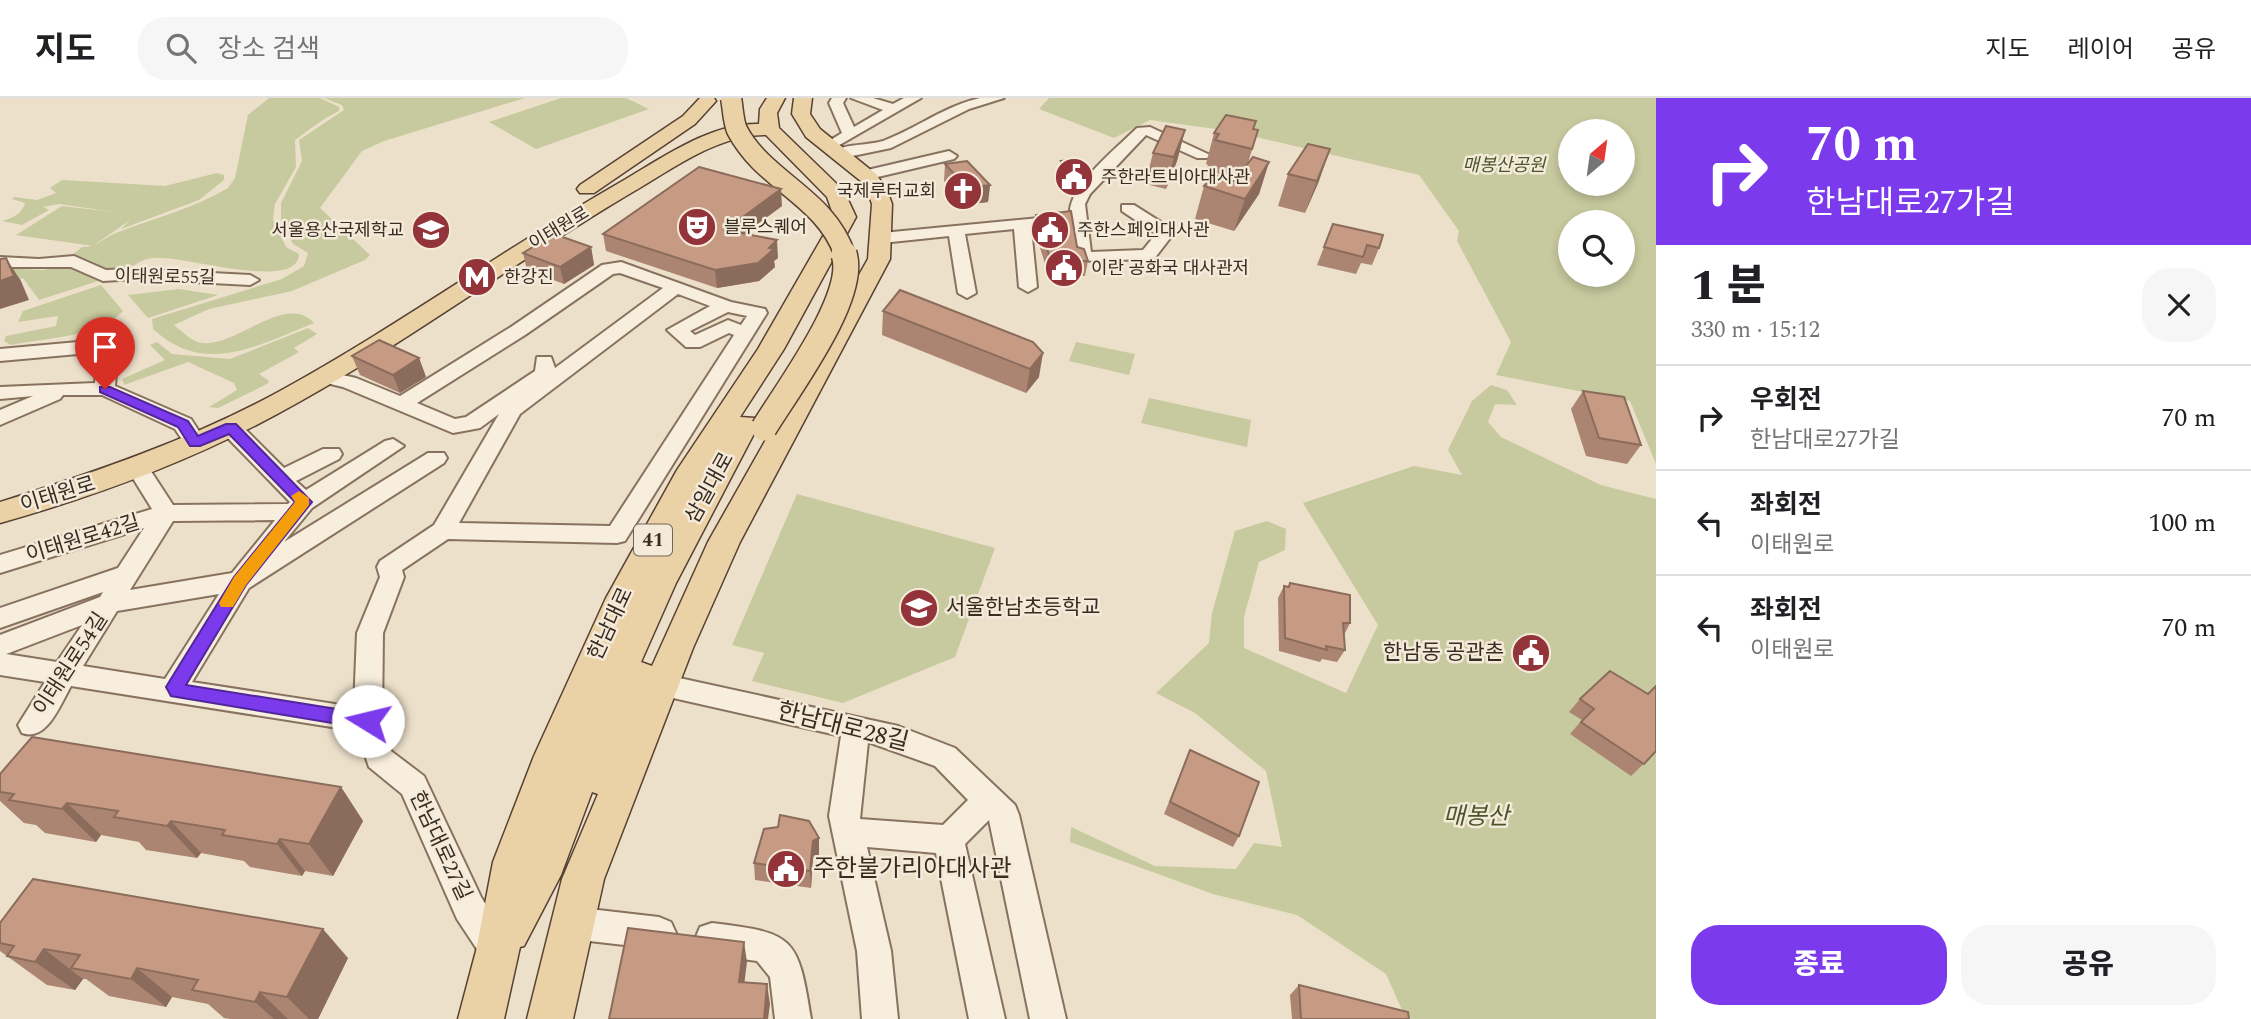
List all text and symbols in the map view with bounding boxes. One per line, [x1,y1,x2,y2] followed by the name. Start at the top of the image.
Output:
[138,17,628,80] search box
[35,25,96,75] text: 지도
[162,29,200,67] icon: search
[218,29,320,69] text: 장소 검색
[1985,32,2030,68] text: 지도
[2068,32,2134,68] text: 레이어
[2172,32,2216,68] text: 공유
[1806,108,1917,183] text: 70 m
[1558,119,1634,196] north arrow
[1558,119,1635,287] map controls
[1691,126,1782,217] icon: right
[1463,152,1547,179] park label: 매봉산공원
[1053,156,1095,198] public building icon: 주한라트비아대사관
[1101,164,1250,191] place label: 주한라트비아대사관
[942,170,984,212] church icon: 국제루터교회
[837,178,936,205] place label: 국제루터교회
[1806,179,2015,228] text: 한남대로27가길
[524,199,594,257] street label: 이태원로
[676,206,718,248] theatre icon: 블루스퀘어
[410,209,452,251] school or university icon: 서울용산국제학교
[1029,209,1071,251] public building icon: 주한스페인대사관
[1558,210,1635,287] button: search
[724,214,807,241] place label: 블루스퀘어
[272,217,404,244] place label: 서울용산국제학교
[1077,217,1210,244] place label: 주한스페인대사관
[1043,247,1085,289] public building icon: 이란 공화국 대사관저
[1091,255,1249,282] place label: 이란 공화국 대사관저
[1691,255,1765,318] text: 1 분
[456,256,498,298] metro station icon: 한강진
[114,263,216,291] street label: 이태원로55길
[504,264,554,291] place label: 한강진
[2142,268,2216,342] button: close
[1691,313,1820,348] text: 330 m · 15:12
[75,317,135,389] pin
[86,328,124,366] icon: arrive
[1750,380,1822,420] text: 우회전
[2161,398,2216,438] text: 70 m
[1691,399,1729,437] icon: right
[1750,423,1900,458] text: 한남대로27가길
[677,446,743,530] street label: 삼일대로
[16,468,100,522] street label: 이태원로
[1750,485,1822,525] text: 좌회전
[2148,503,2216,543] text: 100 m
[1691,504,1729,542] icon: left
[22,507,144,571] street label: 이태원로42길
[634,524,672,556] road number: 41
[1750,528,1835,563] text: 이태원로
[580,582,642,666] street label: 한남대로
[898,587,940,629] school or university icon: 서울한남초등학교
[1750,590,1822,630] text: 좌회전
[946,592,1101,624] place label: 서울한남초등학교
[26,606,116,722] street label: 이태원로54길
[2161,608,2216,648] text: 70 m
[1691,609,1729,647] icon: left
[1510,632,1552,674] public building icon: 한남동 공관촌
[1750,633,1835,668] text: 이태원로
[1383,637,1504,669] place label: 한남동 공관촌
[331,684,405,758] position arrow
[773,693,913,761] street label: 한남대로28길
[401,786,479,906] street label: 한남대로27길
[1443,799,1512,835] park label: 매봉산
[765,848,807,890] public building icon: 주한불가리아대사관
[813,851,1012,887] place label: 주한불가리아대사관
[1691,925,1947,1005] button: 종료
[1961,925,2216,1005] button: 공유

